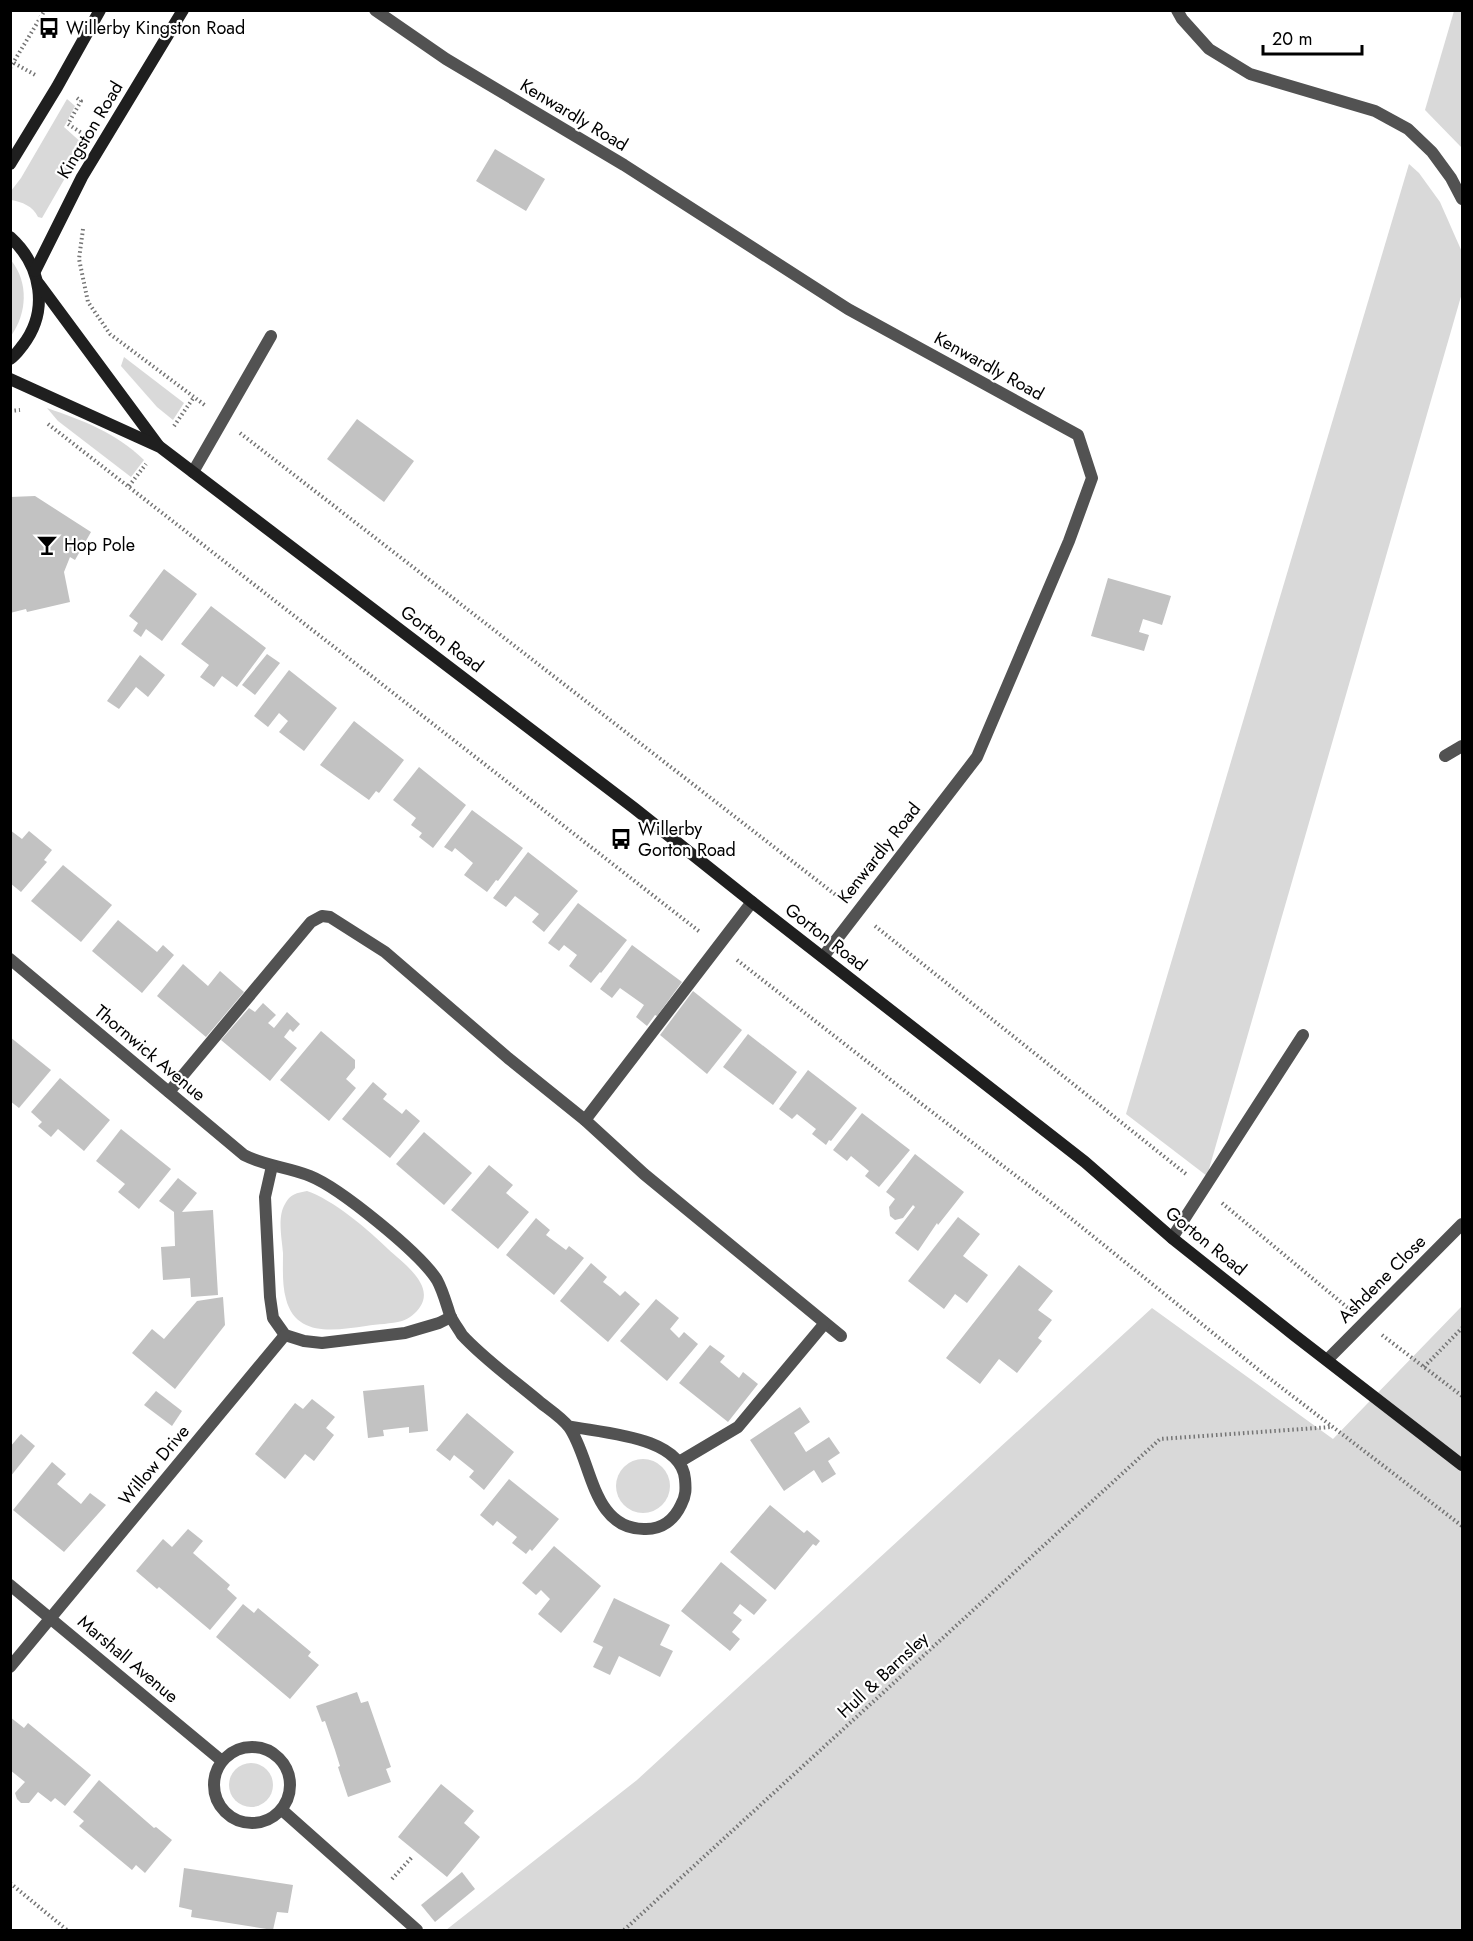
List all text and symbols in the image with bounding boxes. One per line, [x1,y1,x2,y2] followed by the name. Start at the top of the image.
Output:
[66,15,245,41] place label: Willerby Kingston Road
[37,16,61,40] bus stop icon: Willerby Kingston Road
[1263,18,1362,56] scale bar
[1272,26,1312,52] text: 20 m
[515,72,633,158] street label: Kenwardly Road
[51,76,129,184] street label: Kingston Road
[929,325,1049,407] street label: Kenwardly Road
[64,532,135,558] place label: Hop Pole
[35,533,59,557] bar icon: Hop Pole
[395,599,489,679] street label: Gorton Road
[831,797,927,909] street label: Kenwardly Road
[638,816,736,863] place label: Willerby Gorton Road
[609,827,633,851] bus stop icon: Willerby Gorton Road
[779,897,873,977] street label: Gorton Road
[89,999,211,1107] street label: Thornwick Avenue
[1160,1200,1252,1282] street label: Gorton Road
[1332,1229,1432,1329] street label: Ashdene Close
[113,1419,195,1511] street label: Willow Drive
[72,1609,184,1709] street label: Marshall Avenue
[832,1626,934,1724] street label: Hull & Barnsley

